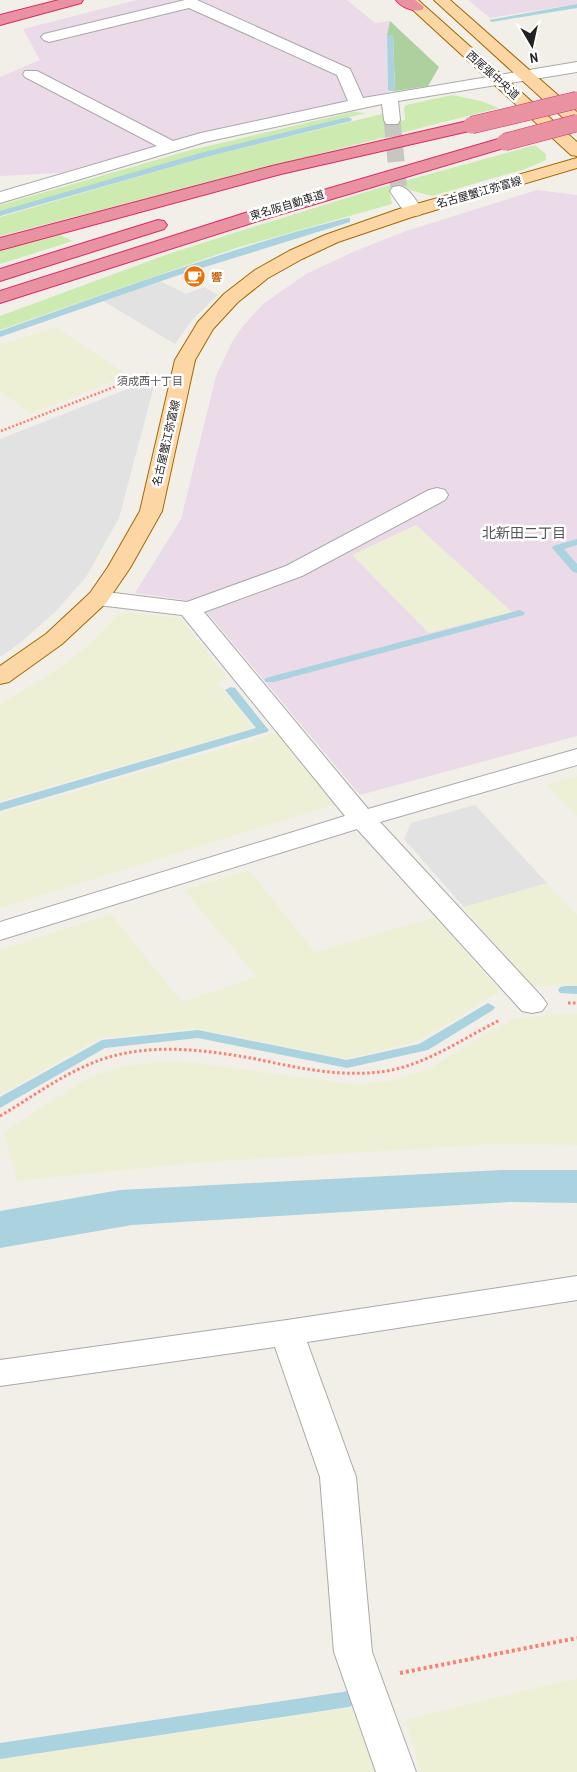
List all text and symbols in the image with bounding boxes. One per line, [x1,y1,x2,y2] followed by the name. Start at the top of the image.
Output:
[507,20,557,70] north arrow
[464,48,522,102] street label: 西尾張中央道
[529,48,540,67] text: N
[435,173,523,211] street label: 名古屋蟹江弥富線
[248,187,326,223] street label: 東名阪自動車道
[183,265,207,289] cafe icon: 響
[211,270,222,284] place label: 響
[117,374,183,388] district label: 須成西十丁目
[149,399,183,487] street label: 名古屋蟹江弥富線
[482,524,566,542] district label: 北新田二丁目

